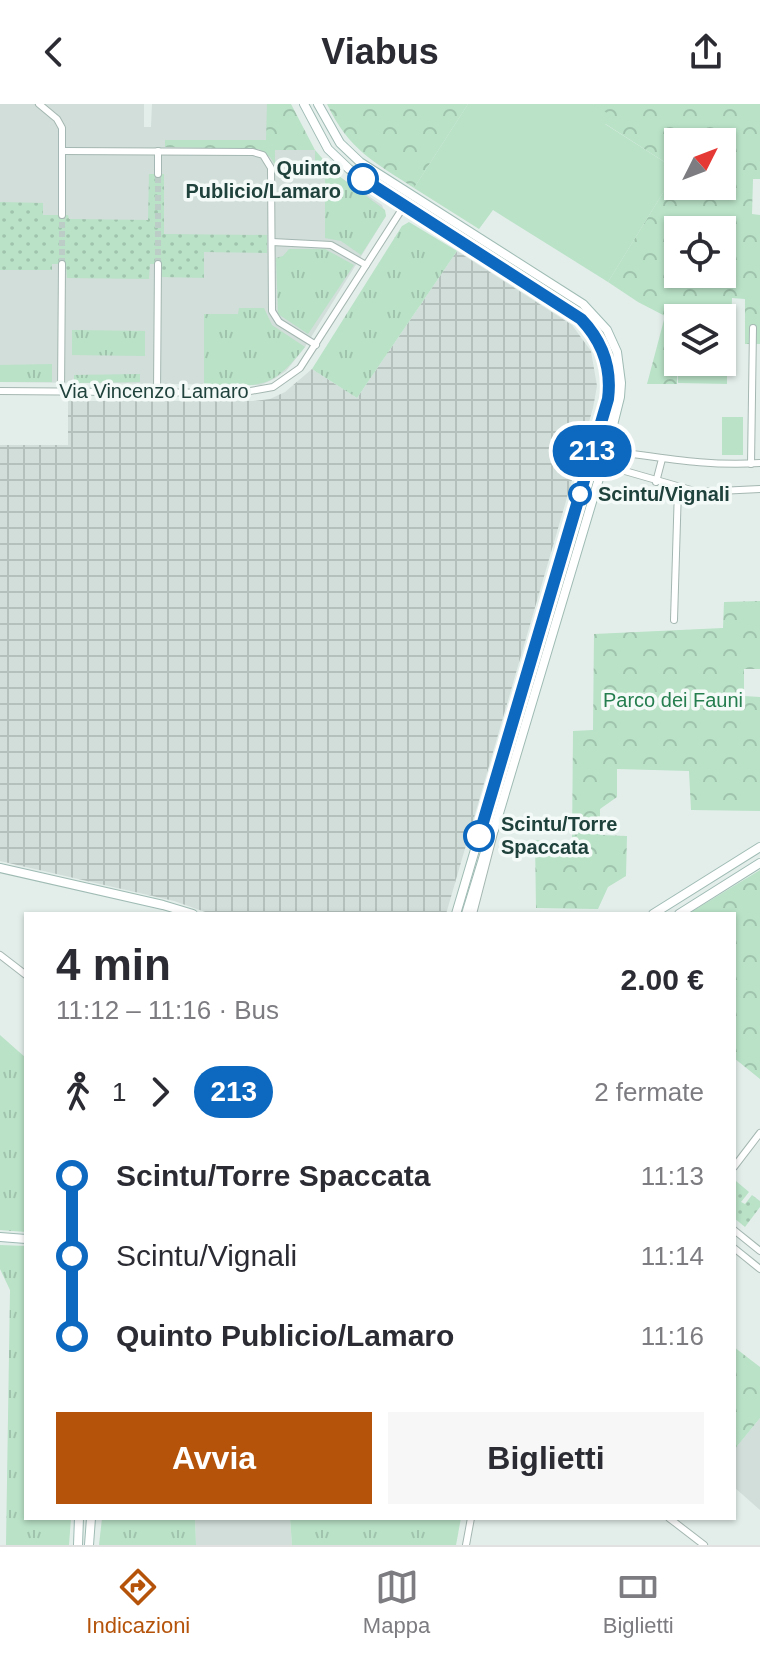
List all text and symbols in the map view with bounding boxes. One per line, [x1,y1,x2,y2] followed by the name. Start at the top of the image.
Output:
[32,30,76,74] icon: back
[684,30,728,74] icon: share
[321,31,439,72] text: Viabus
[664,128,736,200] north arrow
[664,128,736,376] map controls
[185,157,341,202] place label: Quinto Publicio/Lamaro
[348,164,378,194] marker: Quinto Publicio/Lamaro
[664,216,736,288] button: locate
[664,304,736,376] button: layers
[59,380,249,402] street label: Via Vincenzo Lamaro
[546,425,638,477] line badge: 213
[569,435,615,466] text: 213
[569,483,591,505] marker: Scintu/Vignali
[598,483,730,505] place label: Scintu/Vignali
[603,689,743,711] park label: Parco dei Fauni
[501,813,617,858] place label: Scintu/Torre Spaccata
[464,821,494,851] marker: Scintu/Torre Spaccata
[56,940,171,989] text: 4 min
[621,963,704,996] text: 2.00 €
[56,995,279,1025] text: 11:12 – 11:16 · Bus
[56,1070,100,1114] icon: walk
[138,1070,182,1114] icon: forward
[210,1076,257,1107] text: 213
[112,1077,126,1107] text: 1
[594,1077,704,1107] text: 2 fermate
[116,1159,431,1192] text: Scintu/Torre Spaccata
[641,1161,704,1191] text: 11:13
[116,1239,297,1272] text: Scintu/Vignali
[641,1241,704,1271] text: 11:14
[116,1319,454,1352] text: Quinto Publicio/Lamaro
[641,1321,704,1351] text: 11:16
[56,1412,372,1504] button: Avvia
[388,1412,704,1504] button: Biglietti
[86,1565,190,1639] tab: Indicazioni
[363,1565,430,1639] tab: Mappa
[603,1565,674,1639] tab: Biglietti

